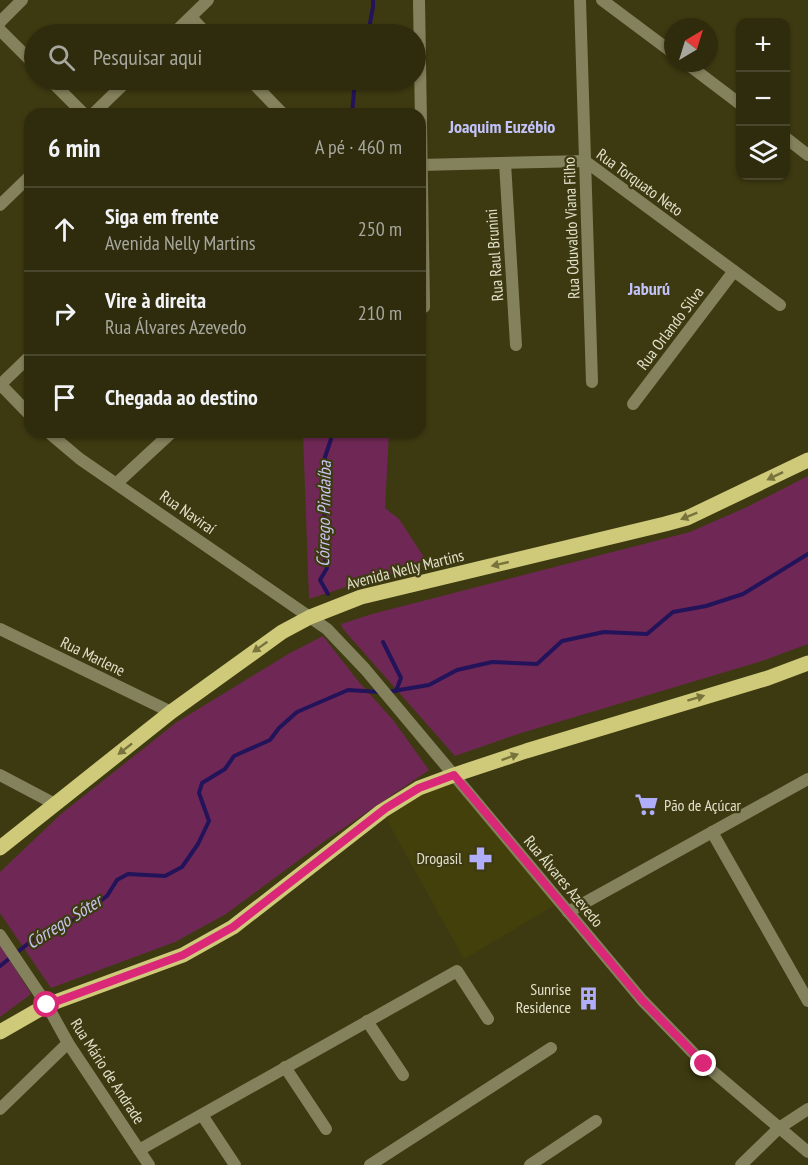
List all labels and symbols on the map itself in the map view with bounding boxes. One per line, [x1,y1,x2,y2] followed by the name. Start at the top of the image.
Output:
[664,18,718,72] north arrow
[448,115,555,138] district label: Joaquim Euzébio
[593,144,687,220] street label: Rua Torquato Neto
[559,157,583,299] street label: Rua Oduvaldo Viana Filho
[481,208,507,302] street label: Rua Raul Brunini
[627,277,670,300] district label: Jaburú
[632,283,708,373] street label: Rua Orlando Silva
[311,460,336,567] water label: Córrego Pindaíba
[767,472,784,481] one-way arrow
[156,486,220,539] street label: Rua Naviraí
[680,512,698,521] one-way arrow
[344,545,466,593] street label: Avenida Nelly Martins
[491,559,509,569] one-way arrow
[57,632,129,680] street label: Rua Marlene
[253,641,269,653] one-way arrow
[687,693,705,702] one-way arrow
[117,742,133,755] one-way arrow
[501,752,519,762] one-way arrow
[633,792,659,818] supermarket icon: Pão de Açúcar
[664,795,742,815] place label: Pão de Açúcar
[520,831,608,931] street label: Rua Álvares Azevedo
[467,845,493,871] pharmacy icon: Drogasil
[416,848,462,868] place label: Drogasil
[22,888,108,954] water label: Córrego Sóter
[516,979,571,1017] place label: Sunrise Residence
[576,985,602,1011] building icon: Sunrise Residence
[33,991,59,1017] route start
[67,1015,149,1127] street label: Rua Mário de Andrade
[690,1050,716,1076] route end

